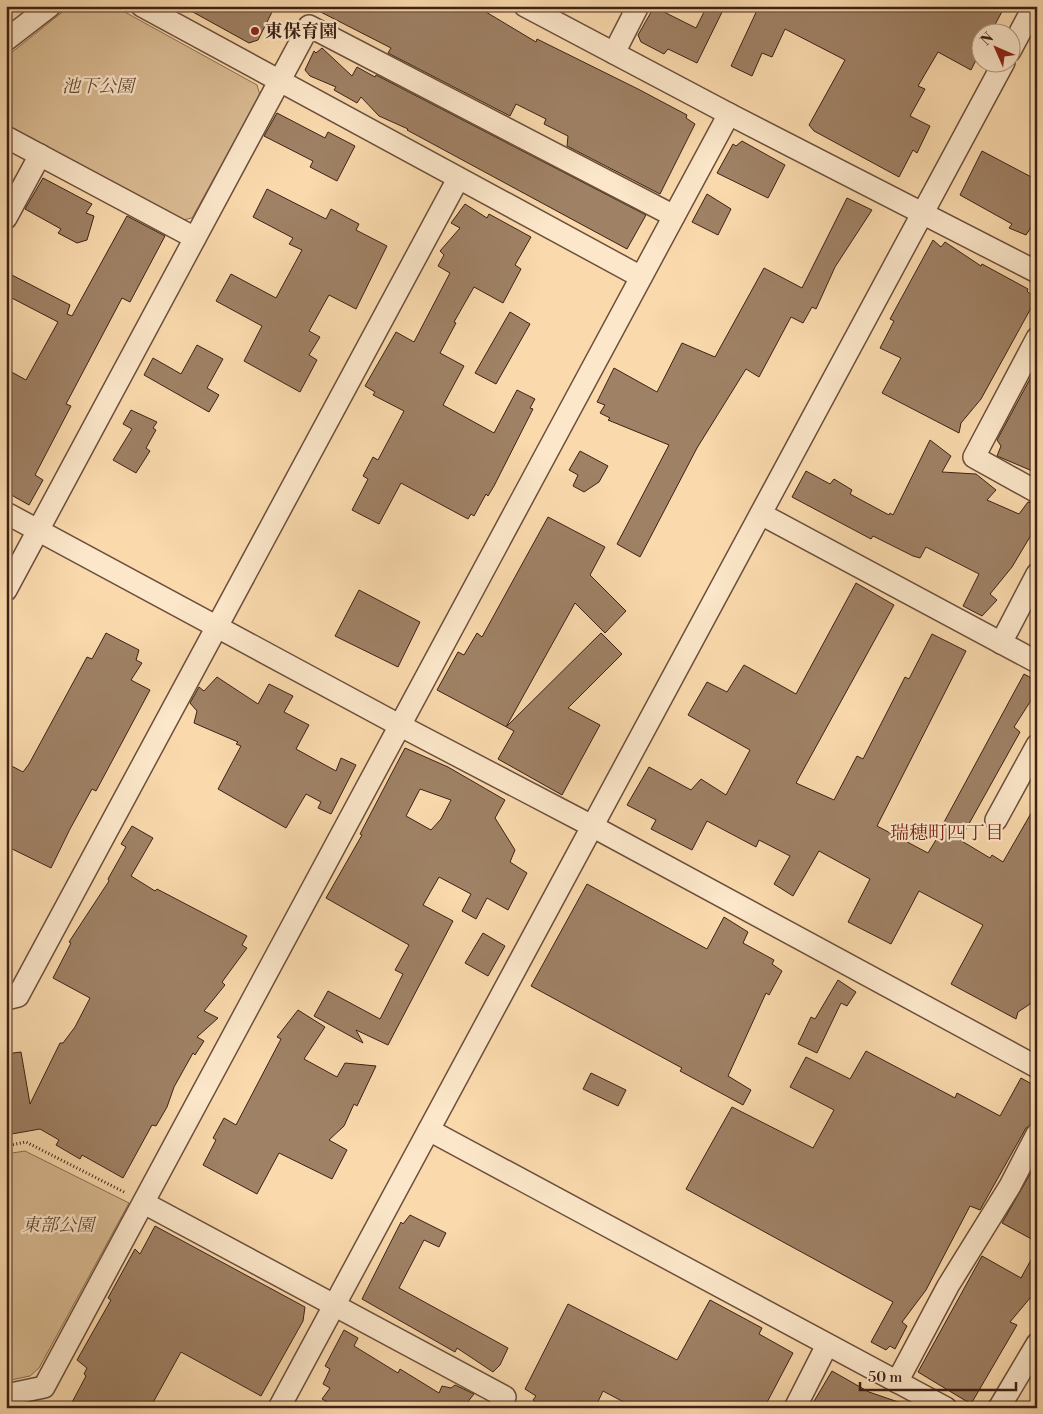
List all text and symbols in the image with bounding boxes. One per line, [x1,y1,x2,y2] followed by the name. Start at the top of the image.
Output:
[265,20,337,43] place label: 東保育園
[970,22,1020,72] north arrow
[249,25,261,37] marker: 東保育園
[977,29,998,50] text: N
[62,75,137,98] park label: 池下公園
[890,821,1004,845] district label: 瑞穂町四丁目
[22,1214,97,1237] park label: 東部公園
[860,1359,1017,1391] scale bar
[868,1368,902,1387] text: 50 m

